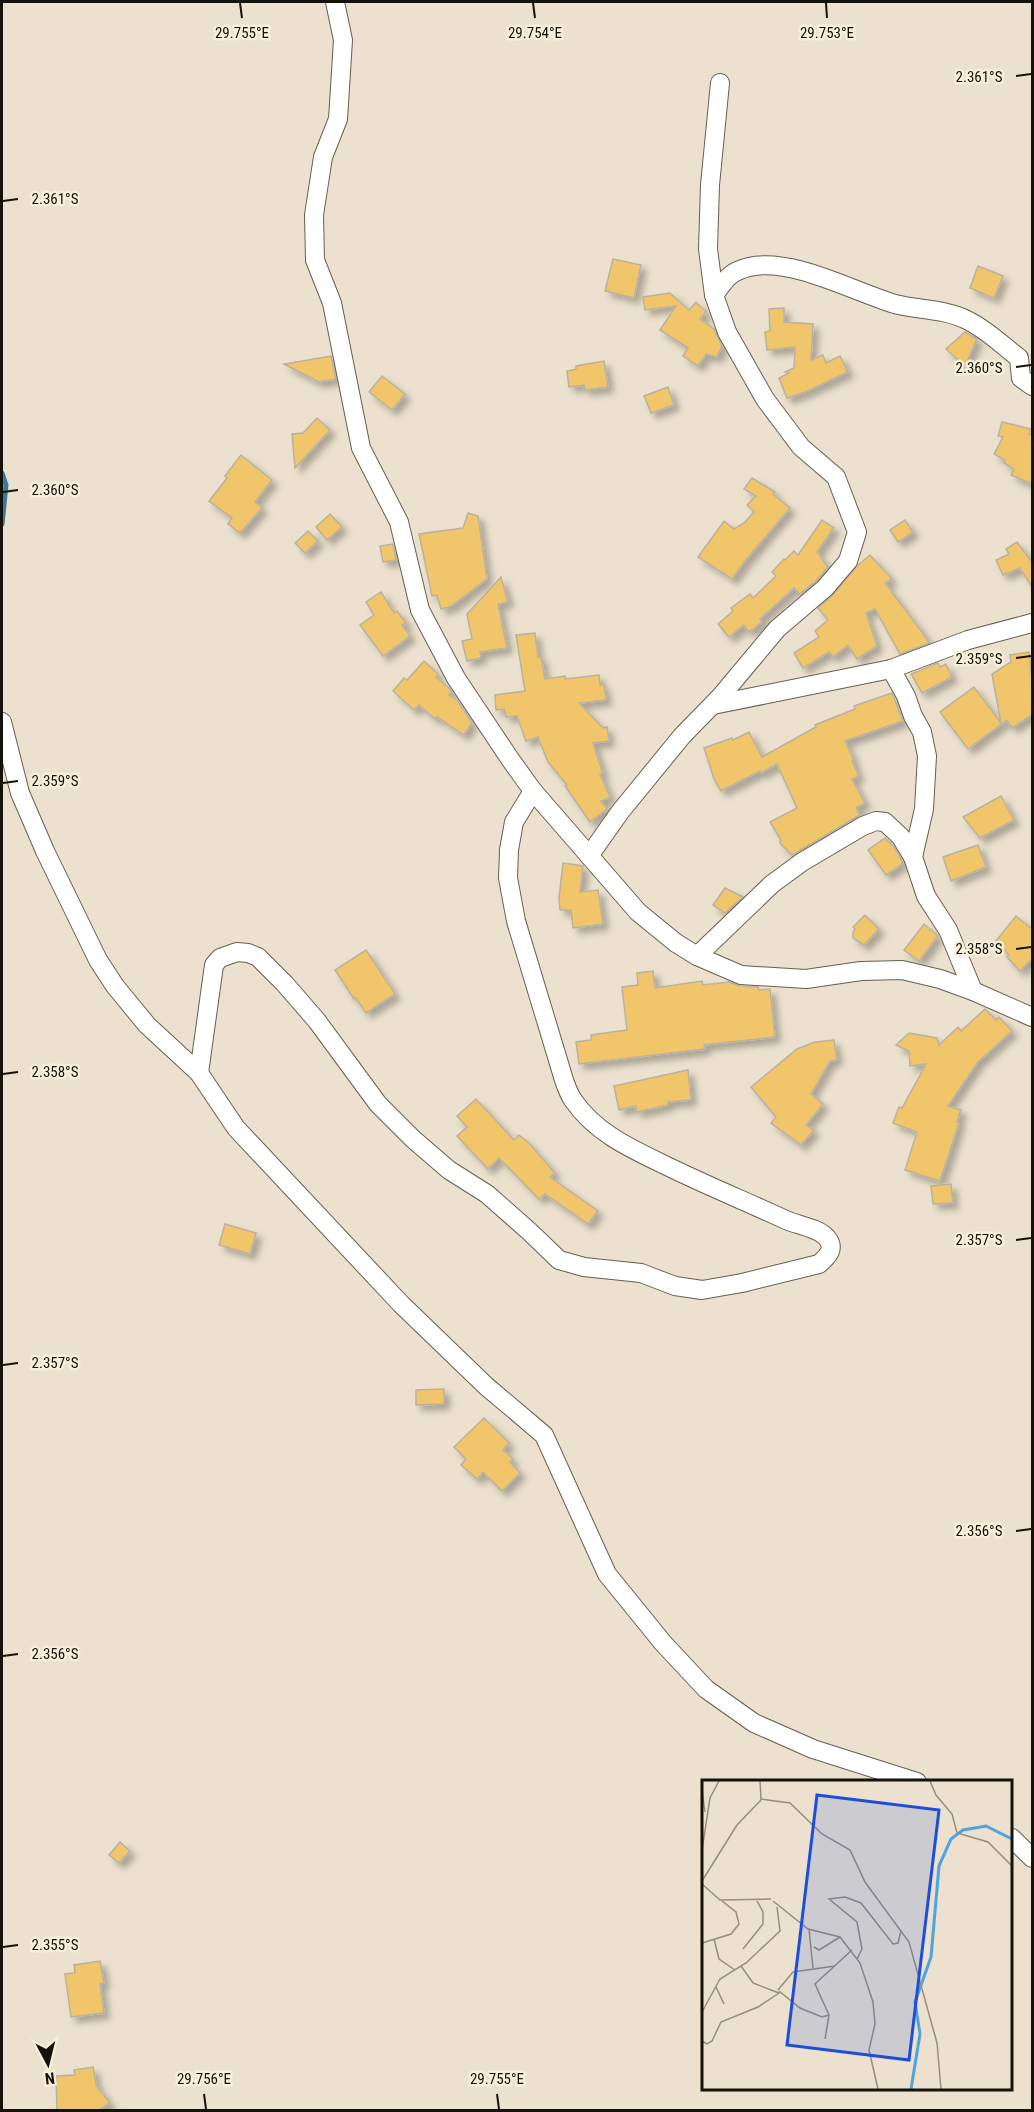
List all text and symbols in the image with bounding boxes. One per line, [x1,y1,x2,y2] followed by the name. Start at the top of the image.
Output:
[215,24,269,42] text: 29.755°E
[508,24,562,42] text: 29.754°E
[800,24,854,42] text: 29.753°E
[956,68,1003,86] text: 2.361°S
[32,190,79,208] text: 2.361°S
[956,359,1003,377] text: 2.360°S
[32,481,79,499] text: 2.360°S
[956,650,1003,668] text: 2.359°S
[32,772,79,790] text: 2.359°S
[956,940,1003,958] text: 2.358°S
[32,1063,79,1081] text: 2.358°S
[956,1231,1003,1249] text: 2.357°S
[32,1354,79,1372] text: 2.357°S
[956,1522,1003,1540] text: 2.356°S
[32,1645,79,1663] text: 2.356°S
[702,1780,1013,2091] inset map
[32,1936,79,1954] text: 2.355°S
[18,2034,78,2094] north arrow
[44,2068,56,2088] text: N
[177,2070,231,2088] text: 29.756°E
[470,2070,524,2088] text: 29.755°E

